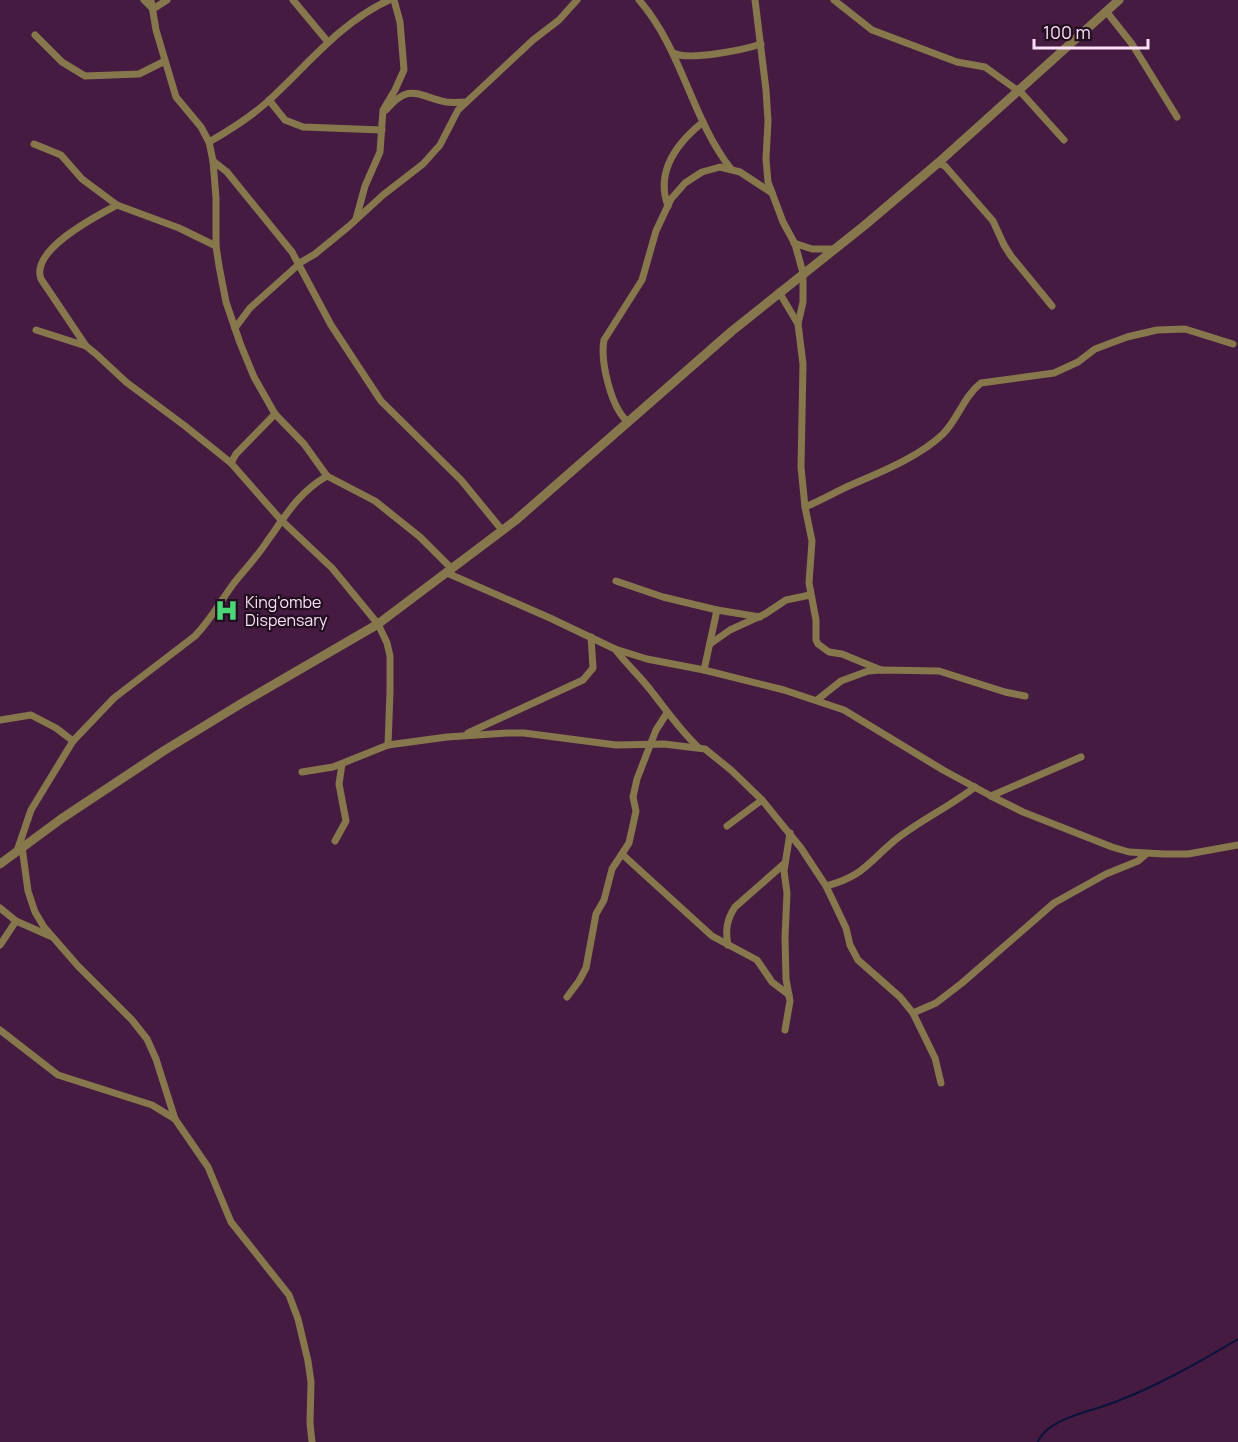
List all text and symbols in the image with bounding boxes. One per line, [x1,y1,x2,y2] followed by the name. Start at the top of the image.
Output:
[1034,12,1148,50] scale bar
[1043,20,1091,44] text: 100 m
[245,591,328,631] place label: King'ombe Dispensary
[214,598,240,624] hospital icon: King'ombe Dispensary

